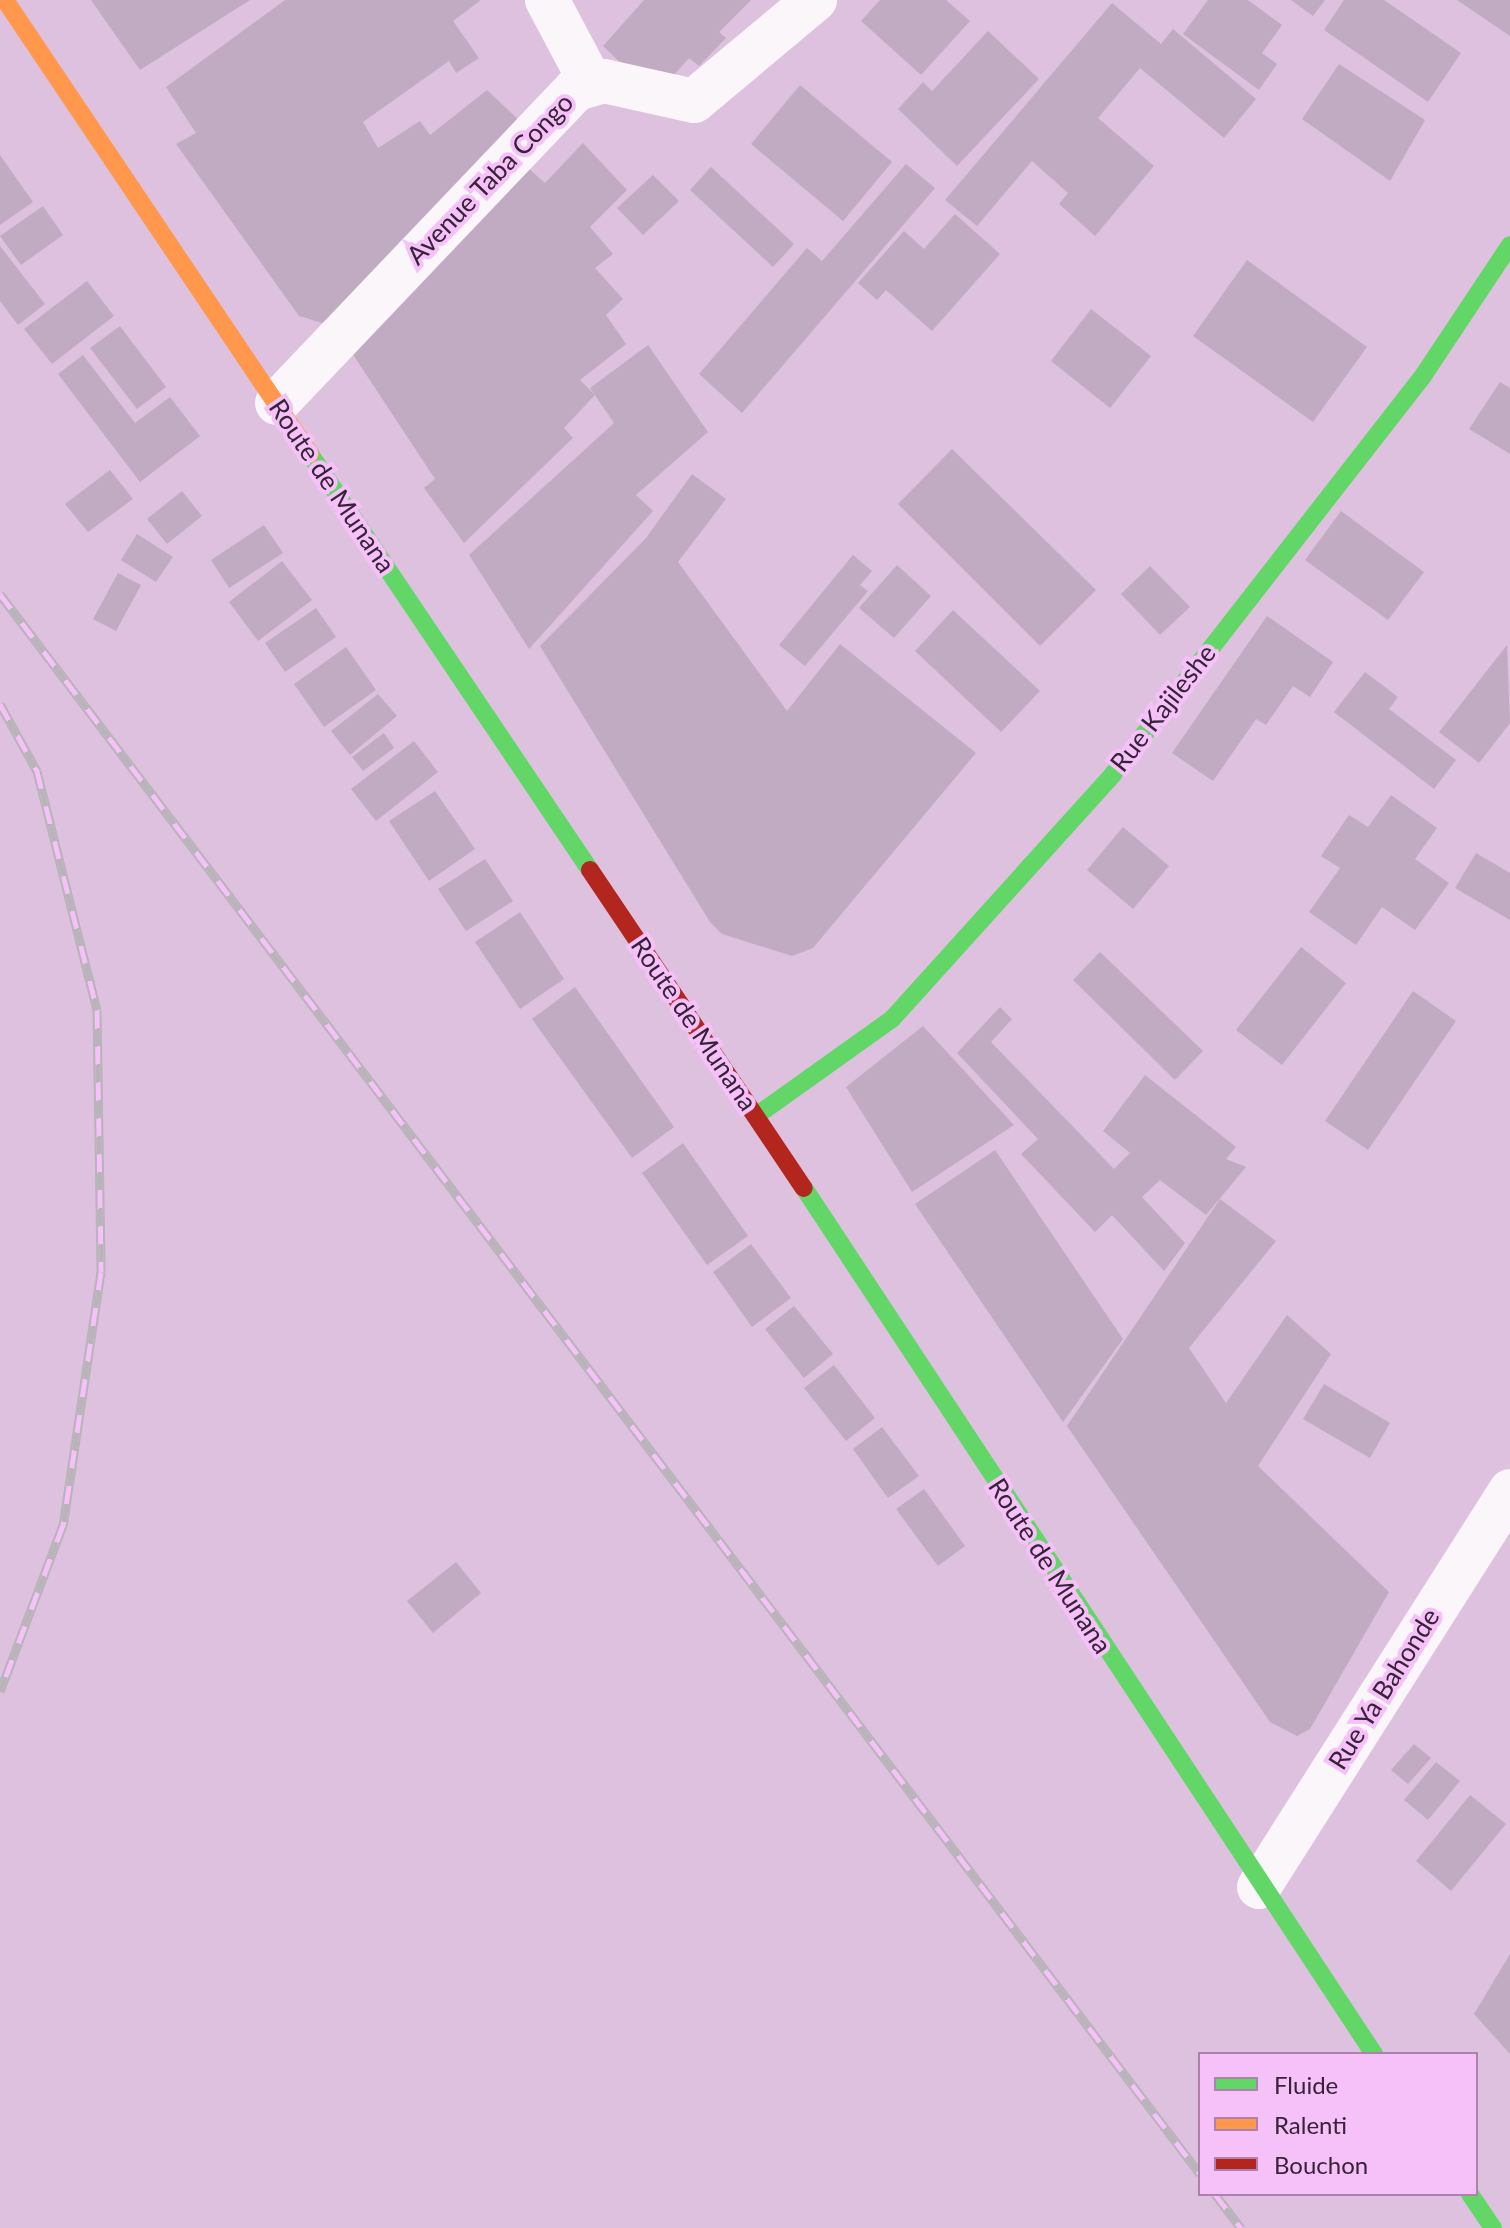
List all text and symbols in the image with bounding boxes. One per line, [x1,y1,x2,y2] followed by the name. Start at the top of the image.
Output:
[400,87,580,271] street label: Avenue Taba Congo
[262,393,402,579] street label: Route de Munana
[1104,638,1222,778] street label: Rue Kajileshe
[624,931,764,1117] street label: Route de Munana
[982,1473,1118,1659] street label: Route de Munana
[1322,1602,1446,1776] street label: Rue Ya Bahonde
[1198,2052,1478,2196] legend
[1274,2070,1338,2099] text: Fluide
[1274,2110,1347,2139] text: Ralenti
[1274,2150,1368,2179] text: Bouchon

